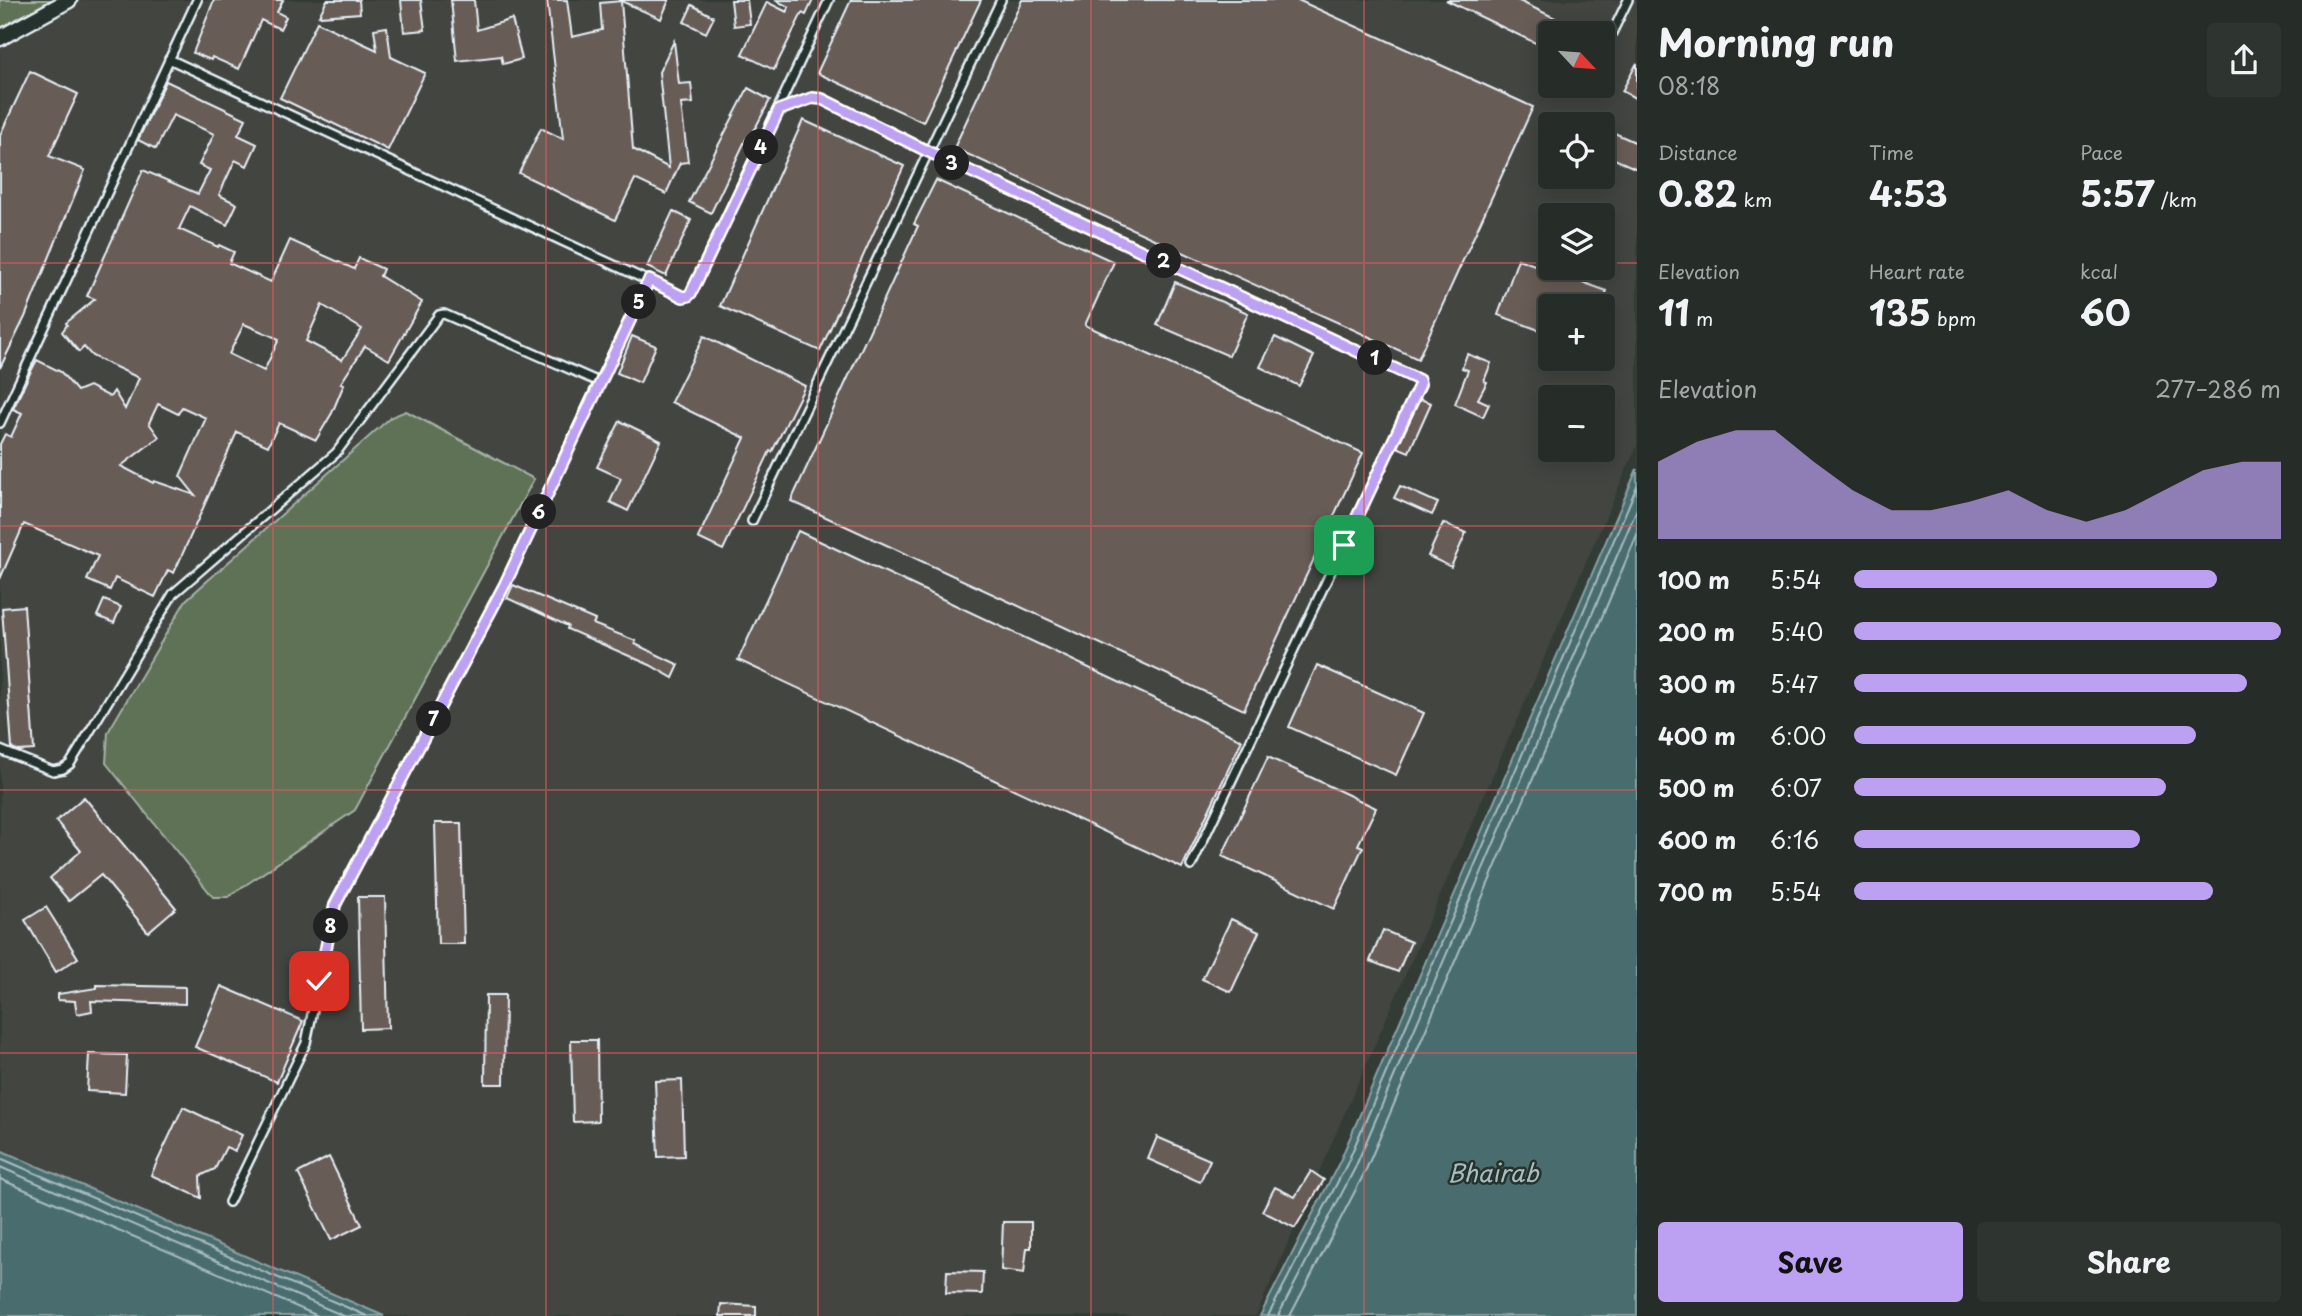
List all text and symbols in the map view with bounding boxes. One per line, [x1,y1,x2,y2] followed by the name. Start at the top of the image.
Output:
[1658,13,1894,70] text: Morning run
[1538,21,1615,98] north arrow
[1538,21,1615,462] map controls
[2207,23,2281,97] button: share
[1658,68,1720,103] text: 08:18
[1538,112,1615,189] button: locate
[744,130,778,164] pin: 4
[754,132,767,160] text: 4
[1658,138,1738,166] text: Distance
[1869,138,1914,166] text: Time
[2080,138,2123,166] text: Pace
[934,146,970,180] pin: 3
[945,148,958,176] text: 3
[1658,166,1737,219] text: 0.82
[1869,166,1948,219] text: 4:53
[2080,166,2155,219] text: 5:57
[1737,185,1772,213] text: km
[2155,185,2197,213] text: /km
[1538,203,1615,280] button: layers
[1146,244,1182,278] pin: 2
[1157,246,1170,274] text: 2
[1658,257,1740,285] text: Elevation
[1869,257,1965,285] text: Heart rate
[2080,257,2118,285] text: kcal
[622,284,656,320] pin: 5
[1658,285,1690,338] text: 11
[1869,285,1931,338] text: 135
[2080,285,2131,338] text: 60
[632,287,645,315] text: 5
[1538,294,1615,371] button: +
[1690,304,1713,332] text: m
[1931,304,1976,332] text: bpm
[1358,340,1392,376] pin: 1
[1370,343,1379,371] text: 1
[1658,371,1757,406] text: Elevation
[2155,371,2281,406] text: 277–286 m
[1538,385,1615,462] button: −
[522,494,556,530] pin: 6
[532,497,545,525] text: 6
[1314,515,1374,575] pin
[1325,526,1363,564] icon: arrive
[1658,562,1730,597] text: 100 m
[1770,562,1821,597] text: 5:54
[1658,614,1735,649] text: 200 m
[1770,614,1823,649] text: 5:40
[1658,666,1736,701] text: 300 m
[1770,666,1818,701] text: 5:47
[416,702,452,736] pin: 7
[428,704,439,732] text: 7
[1658,718,1736,753] text: 400 m
[1770,718,1826,753] text: 6:00
[1658,770,1735,805] text: 500 m
[1770,770,1822,805] text: 6:07
[1658,822,1736,857] text: 600 m
[1770,822,1819,857] text: 6:16
[1658,874,1733,909] text: 700 m
[1770,874,1821,909] text: 5:54
[314,908,348,944] pin: 8
[325,911,336,939] text: 8
[289,951,349,1011] pin
[300,962,338,1000] icon: check
[1447,1154,1540,1190] water label: Bhairab
[1658,1222,1963,1302] button: Save
[1977,1222,2281,1302] button: Share

